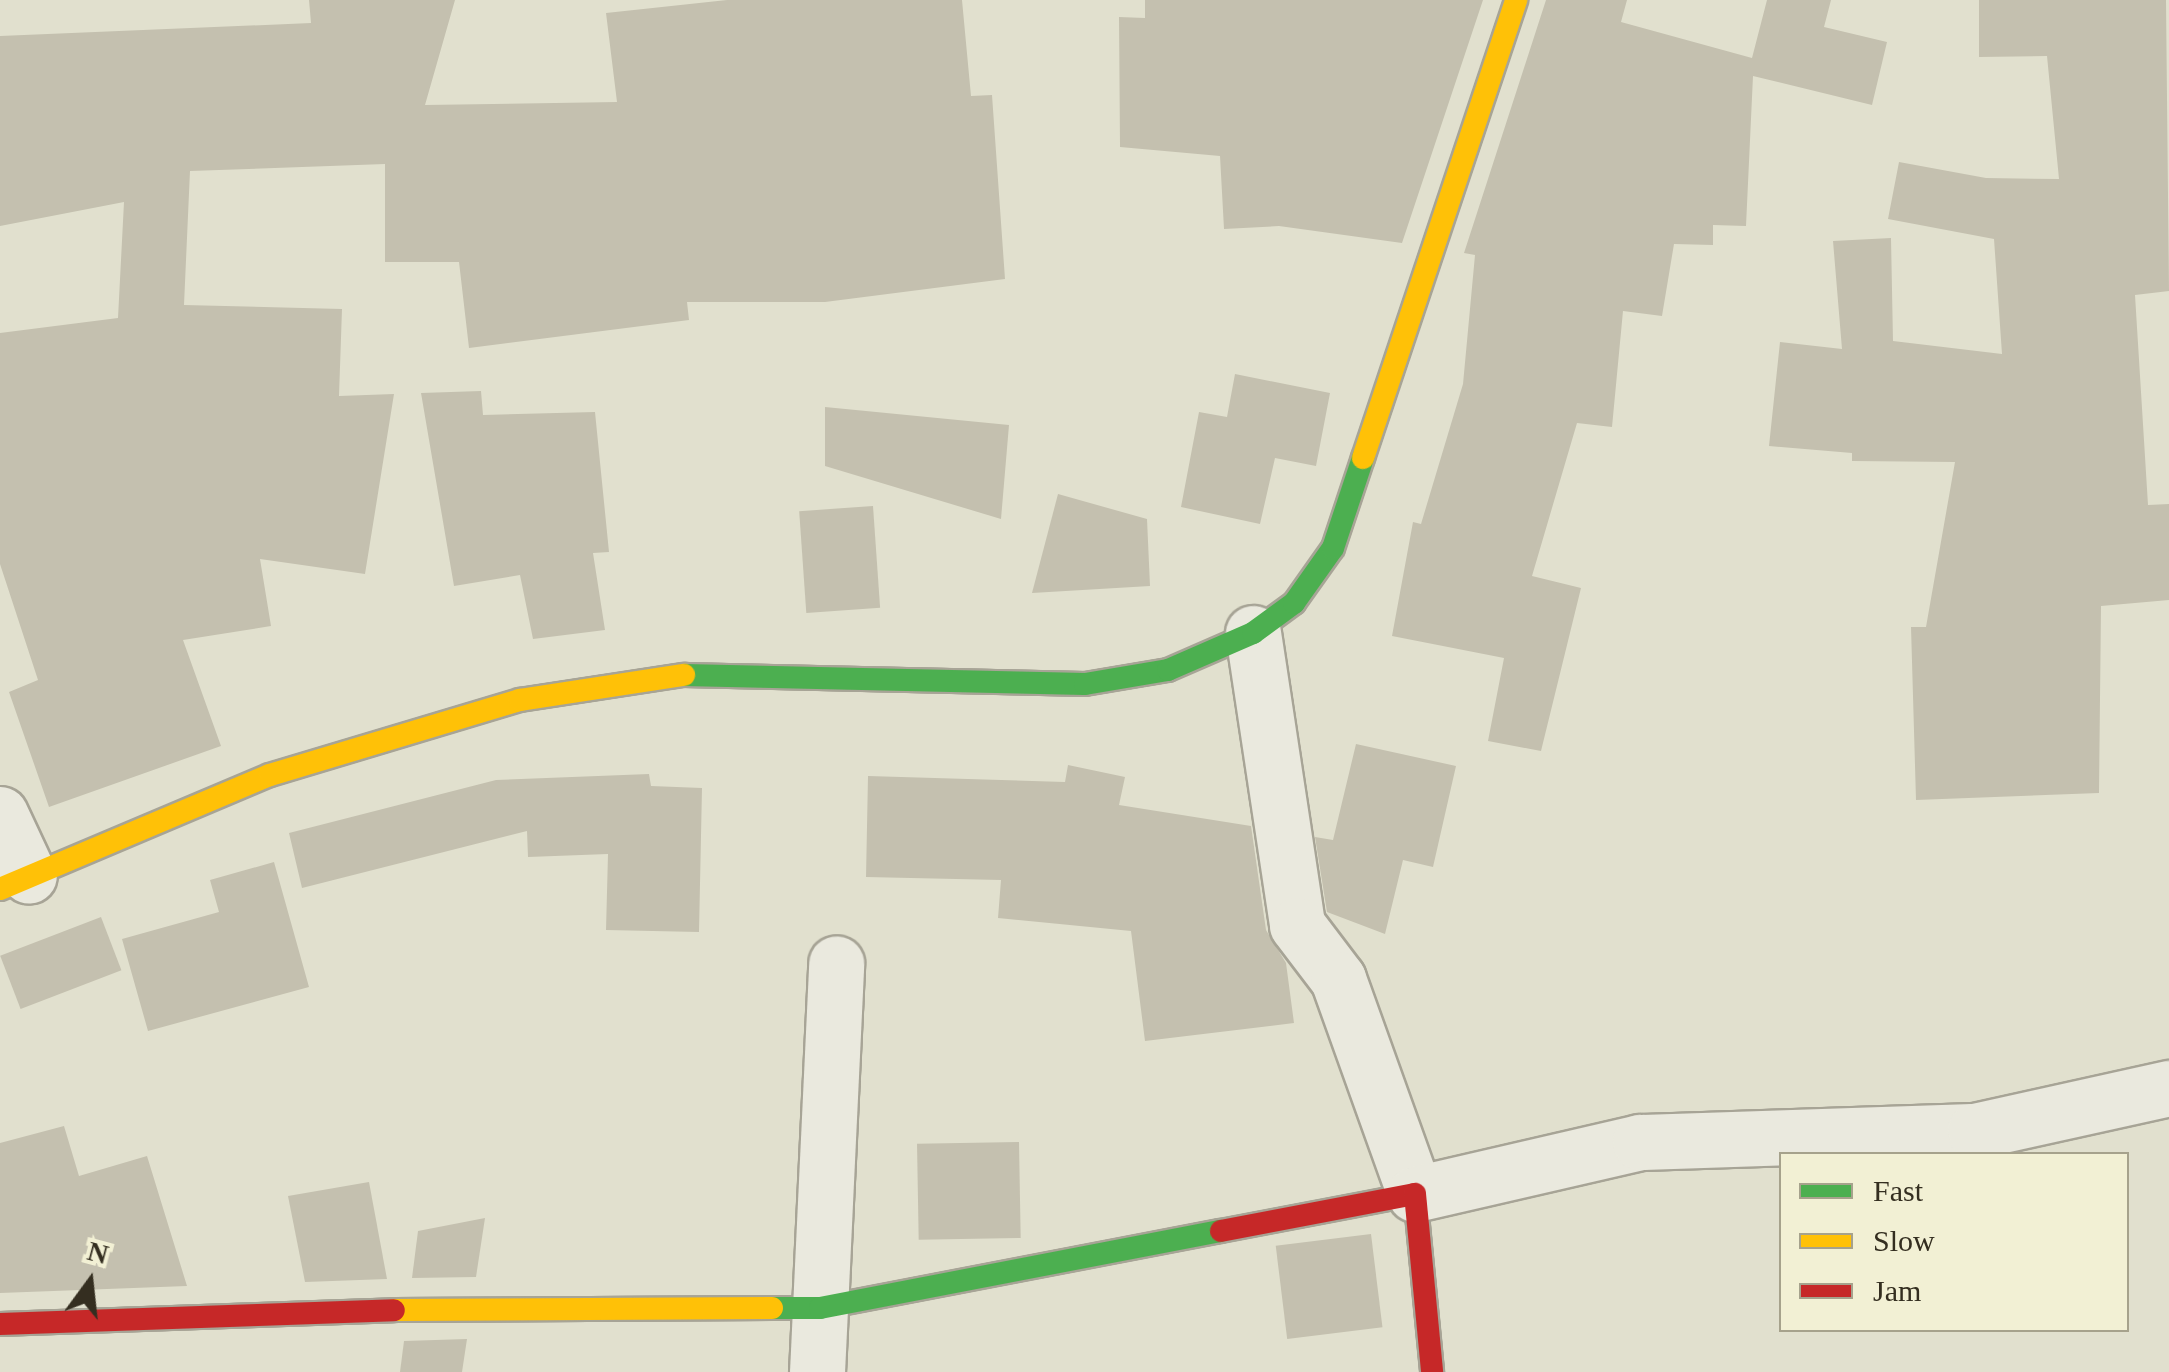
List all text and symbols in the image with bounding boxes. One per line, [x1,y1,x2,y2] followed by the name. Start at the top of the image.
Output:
[1779,1152,2129,1332] legend
[1873,1174,1923,1207] text: Fast
[1873,1224,1935,1257] text: Slow
[40,1232,140,1332] north arrow
[84,1235,112,1270] text: N
[1873,1274,1921,1307] text: Jam

